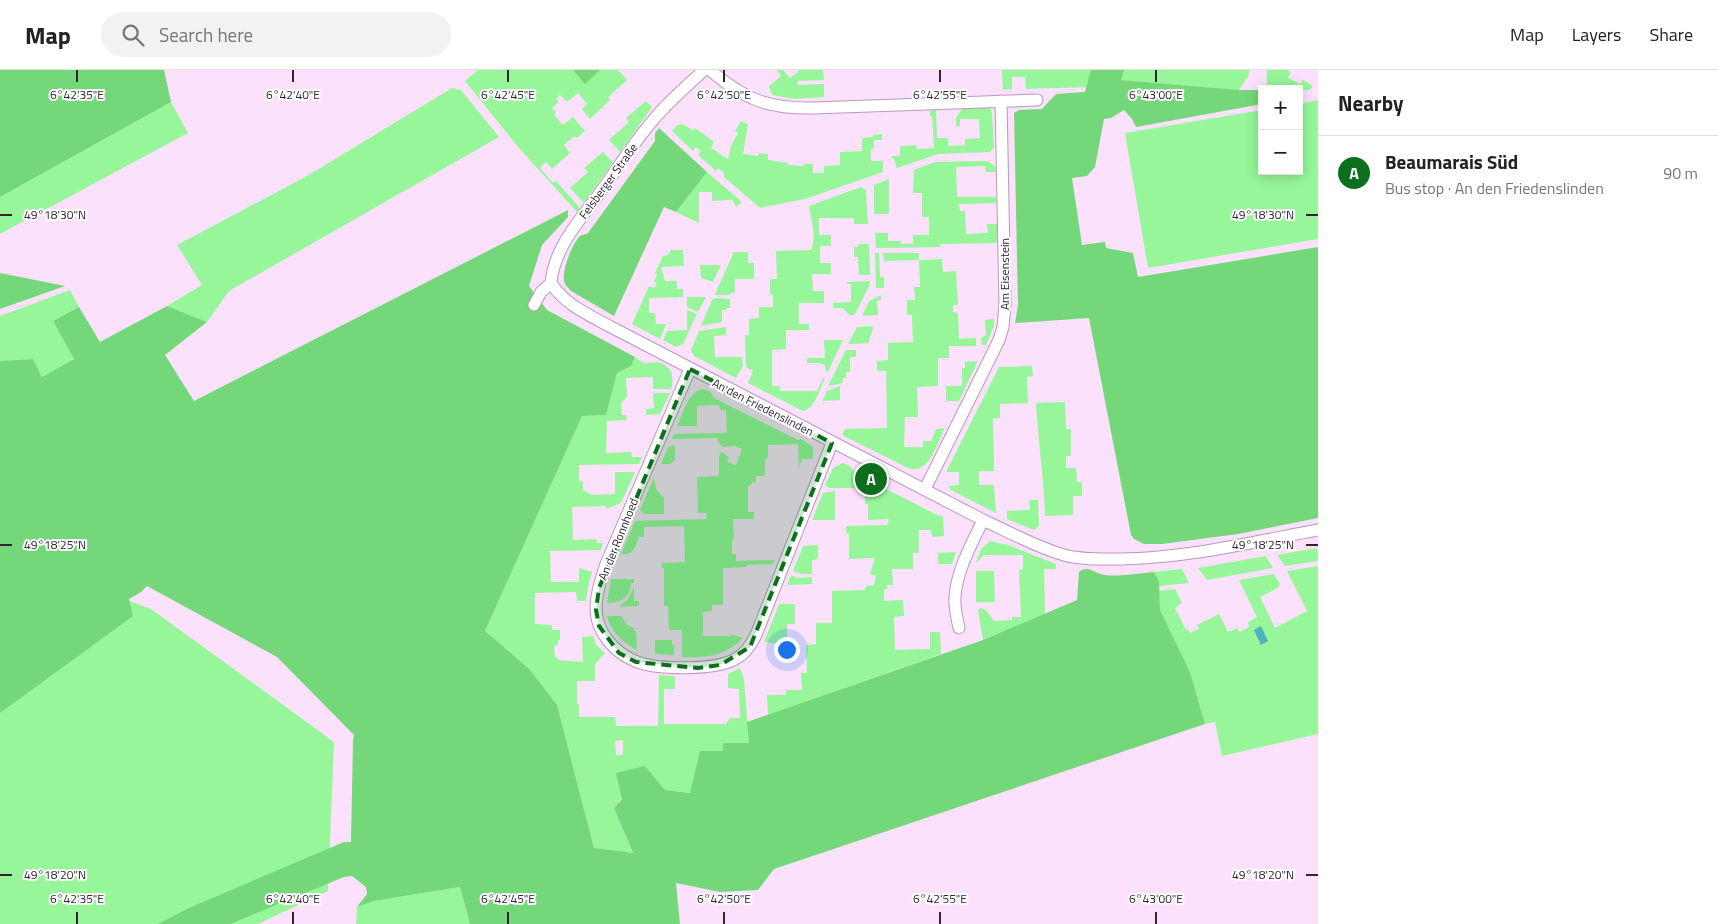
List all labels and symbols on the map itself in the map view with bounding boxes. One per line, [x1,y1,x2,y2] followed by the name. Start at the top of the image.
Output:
[50,85,104,104] text: 6°42'35"E
[266,85,320,104] text: 6°42'40"E
[481,85,535,104] text: 6°42'45"E
[697,85,751,104] text: 6°42'50"E
[913,85,967,104] text: 6°42'55"E
[1129,85,1183,104] text: 6°43'00"E
[574,139,642,223] street label: Felsberger Straße
[24,205,86,224] text: 49°18'30"N
[1232,205,1294,224] text: 49°18'30"N
[995,238,1014,310] street label: Am Eisenstein
[709,373,817,441] street label: An den Friedenslinden
[855,460,887,498] pin: A
[593,495,643,583] street label: An der Ronnhoed
[24,535,86,554] text: 49°18'25"N
[1232,535,1294,554] text: 49°18'25"N
[774,637,800,663] your location
[24,865,86,884] text: 49°18'20"N
[1232,865,1294,884] text: 49°18'20"N
[50,889,104,908] text: 6°42'35"E
[266,889,320,908] text: 6°42'40"E
[481,889,535,908] text: 6°42'45"E
[697,889,751,908] text: 6°42'50"E
[913,889,967,908] text: 6°42'55"E
[1129,889,1183,908] text: 6°43'00"E

